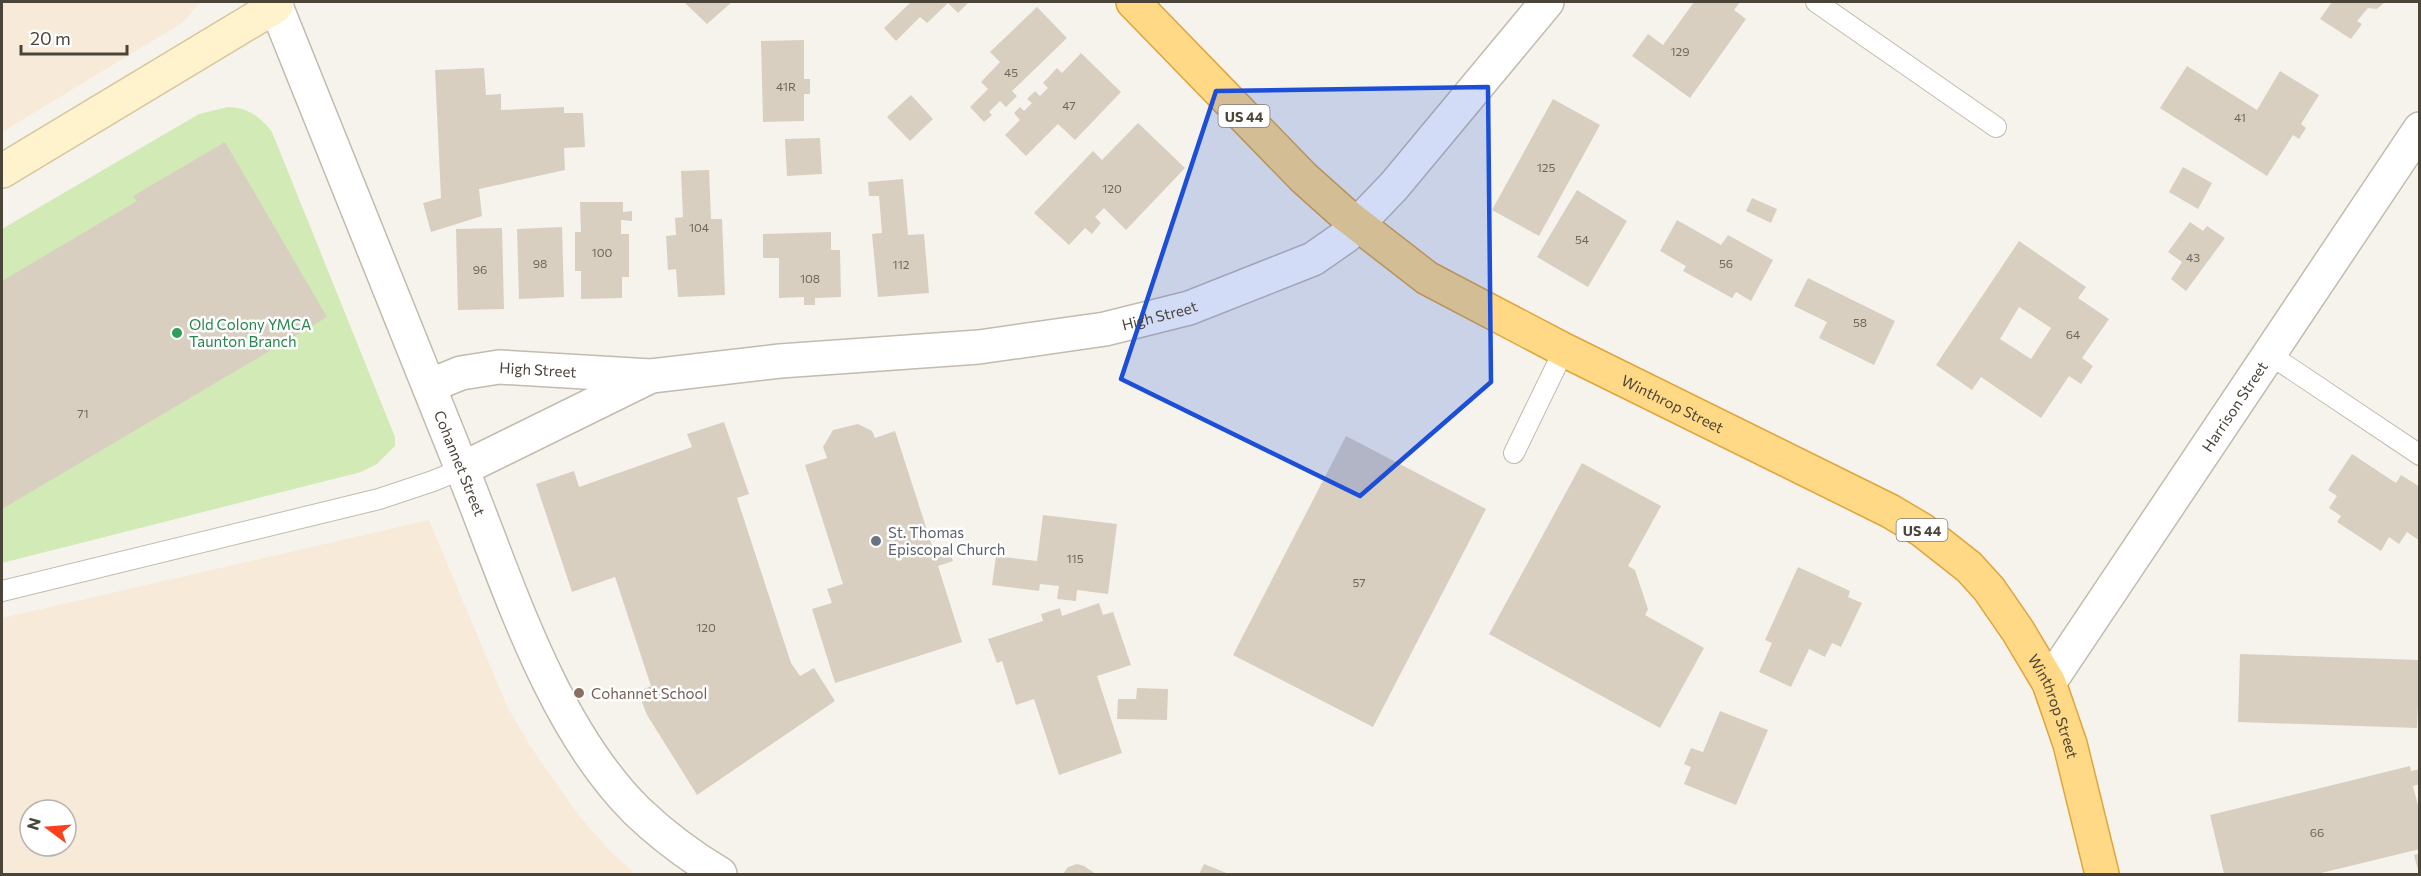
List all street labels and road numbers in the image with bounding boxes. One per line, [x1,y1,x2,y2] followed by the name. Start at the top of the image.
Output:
[1218,105,1270,127] road number: US 44
[1120,297,1200,333] street label: High Street
[499,358,577,381] street label: High Street
[2198,358,2271,455] street label: Harrison Street
[1619,371,1727,436] street label: Winthrop Street
[431,408,489,518] street label: Cohannet Street
[1896,519,1948,541] road number: US 44
[2025,651,2082,760] street label: Winthrop Street

